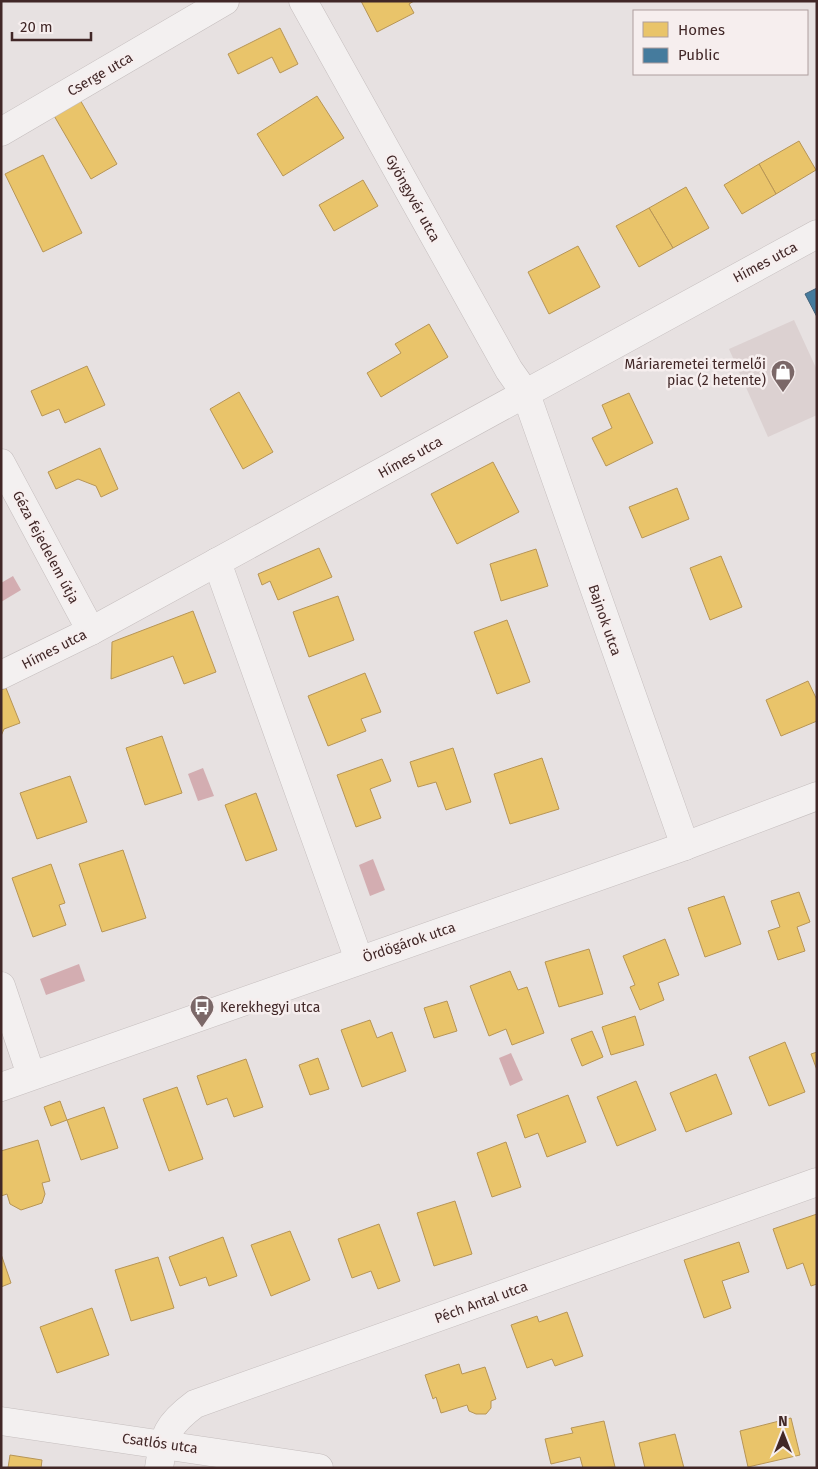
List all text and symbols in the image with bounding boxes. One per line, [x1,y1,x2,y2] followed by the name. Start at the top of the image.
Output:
[12,10,91,42] scale bar
[633,10,808,75] legend
[20,18,53,36] text: 20 m
[678,21,725,39] text: Homes
[678,46,720,64] text: Public
[65,49,136,100] street label: Cserge utca
[382,152,443,245] street label: Gyöngyvér utca
[730,238,800,287] street label: Hímes utca
[624,356,766,389] place label: Máriaremetei termelői piac (2 hetente)
[770,359,796,393] shop icon: Máriaremetei termelői piac (2 hetente)
[375,433,445,482] street label: Hímes utca
[9,488,83,607] street label: Géza fejedelem útja
[584,582,625,658] street label: Bajnok utca
[19,626,90,673] street label: Hímes utca
[360,918,458,966] street label: Ördögárok utca
[189,994,215,1028] bus stop icon: Kerekhegyi utca
[220,999,320,1016] place label: Kerekhegyi utca
[432,1278,530,1327] street label: Péch Antal utca
[758,1409,808,1459] north arrow
[778,1413,788,1430] text: N
[121,1430,199,1457] street label: Csatlós utca

